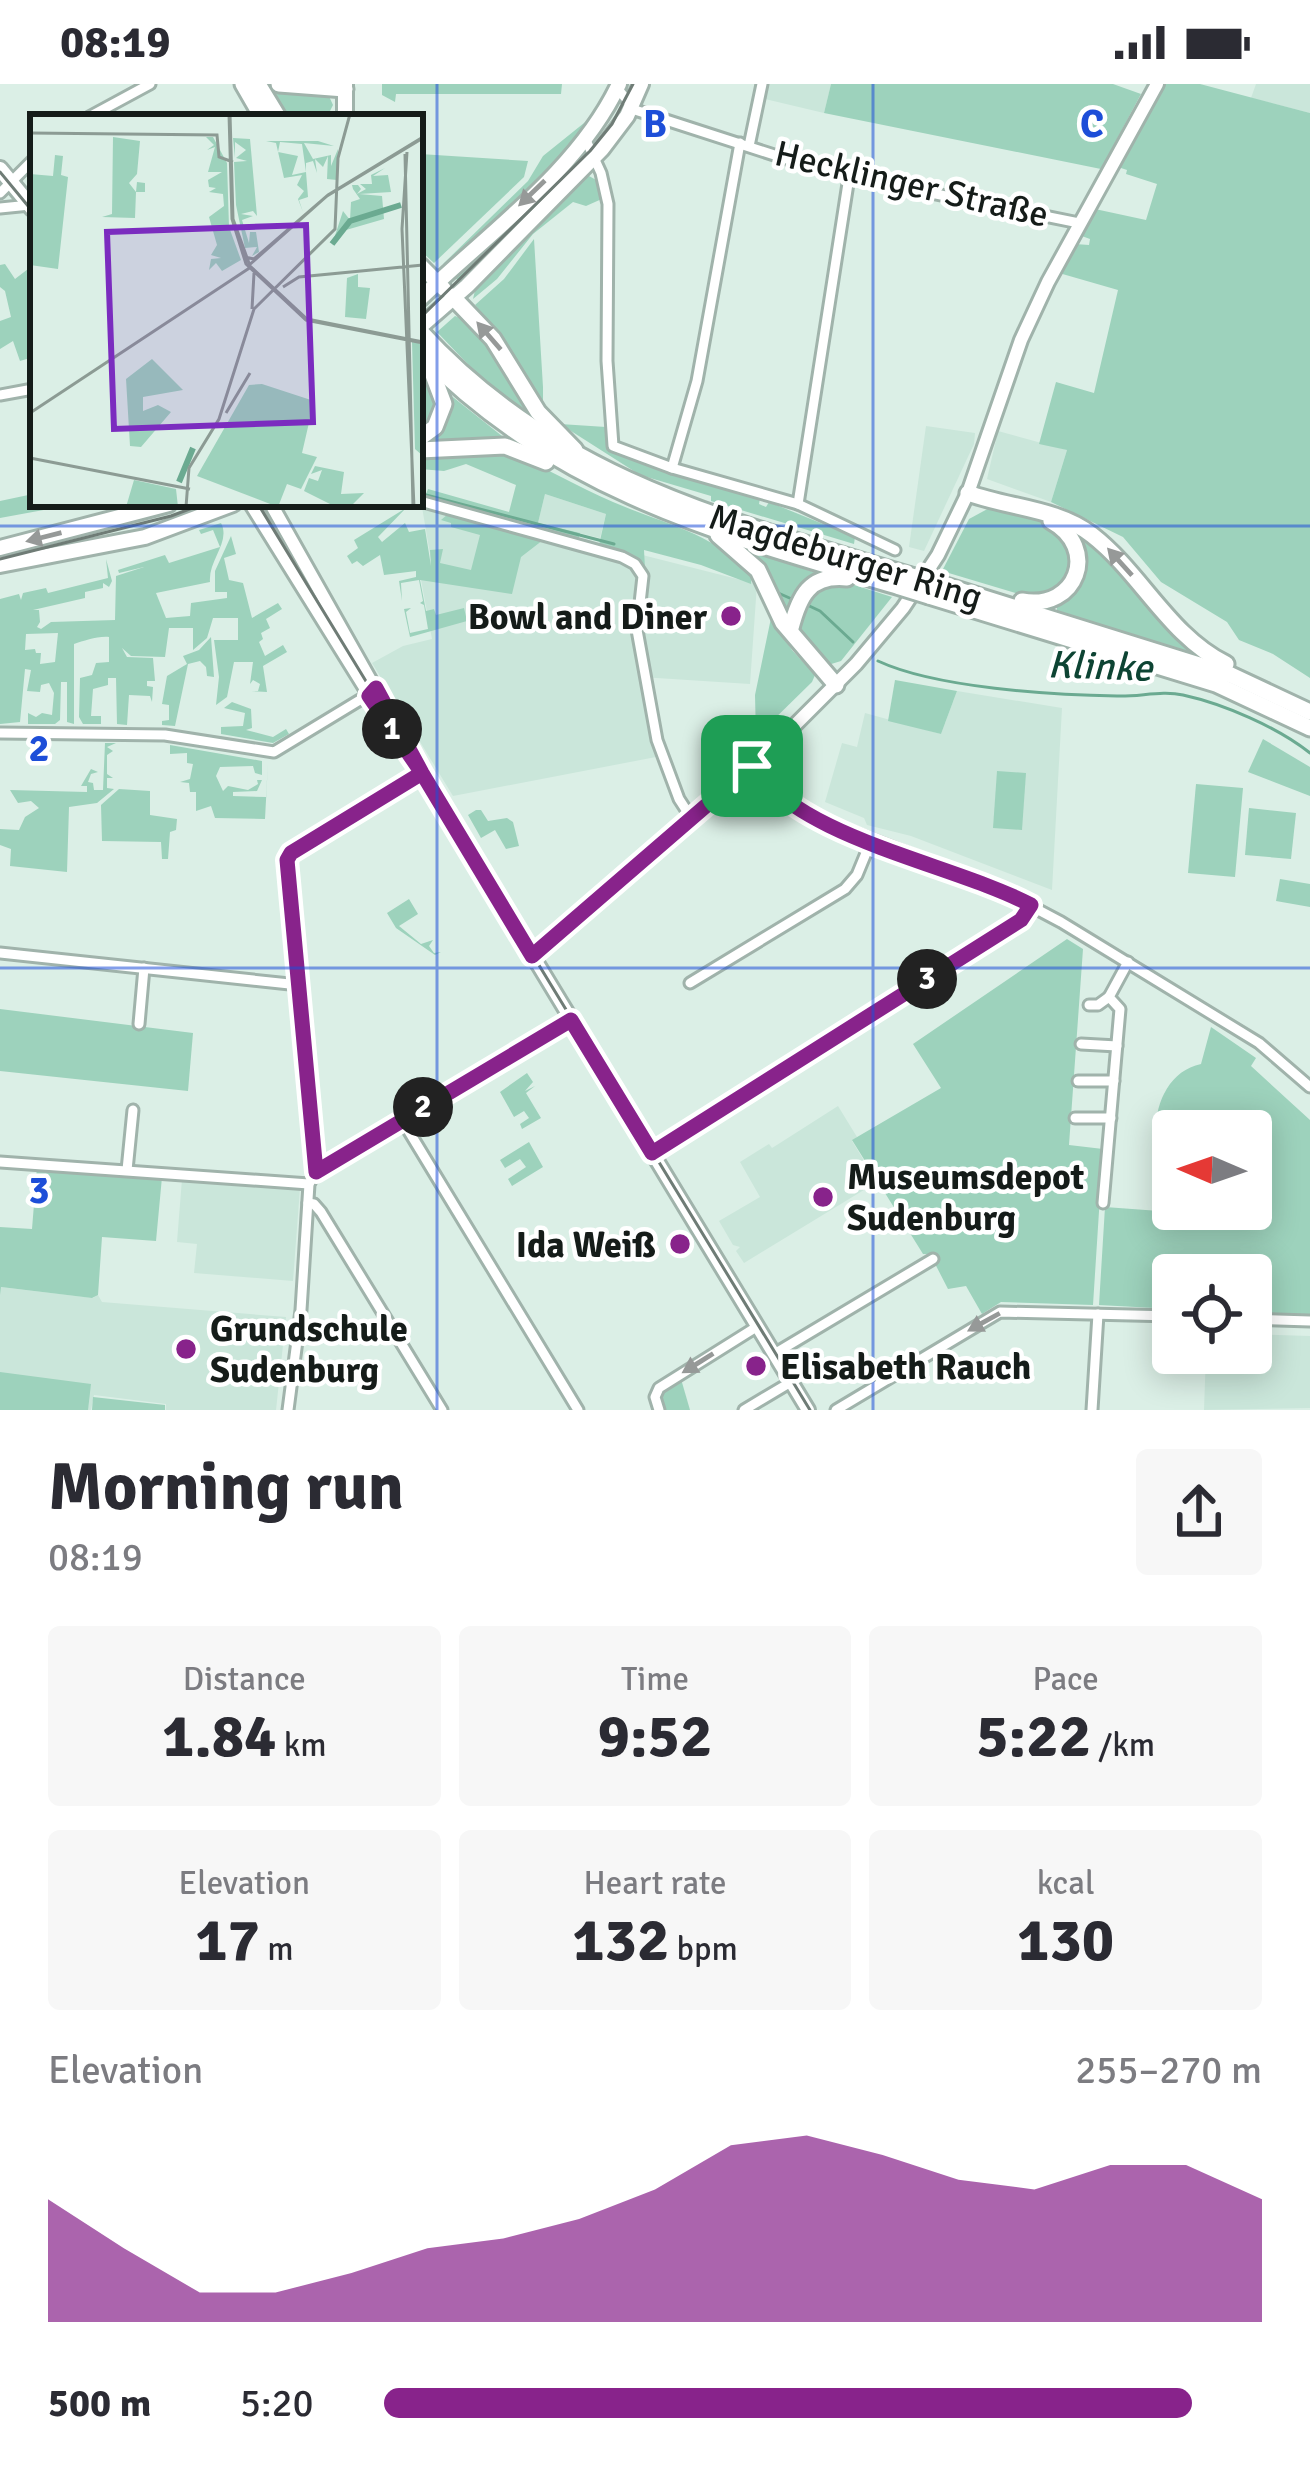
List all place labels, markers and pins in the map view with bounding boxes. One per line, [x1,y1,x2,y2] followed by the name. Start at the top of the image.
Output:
[468,595,708,640] place label: Bowl and Diner
[718,603,744,629] marker: Bowl and Diner
[362,699,422,759] pin: 1
[701,715,803,817] pin
[897,949,957,1009] pin: 3
[393,1077,453,1137] pin: 2
[847,1155,1084,1241] place label: Museumsdepot Sudenburg
[810,1184,836,1210] marker: Museumsdepot Sudenburg
[516,1223,656,1268] place label: Ida Weiß
[667,1231,693,1257] marker: Ida Weiß
[210,1307,408,1393] place label: Grundschule Sudenburg
[173,1336,199,1362] marker: Grundschule Sudenburg
[780,1345,1031,1390] place label: Elisabeth Rauch
[743,1353,769,1379] marker: Elisabeth Rauch

